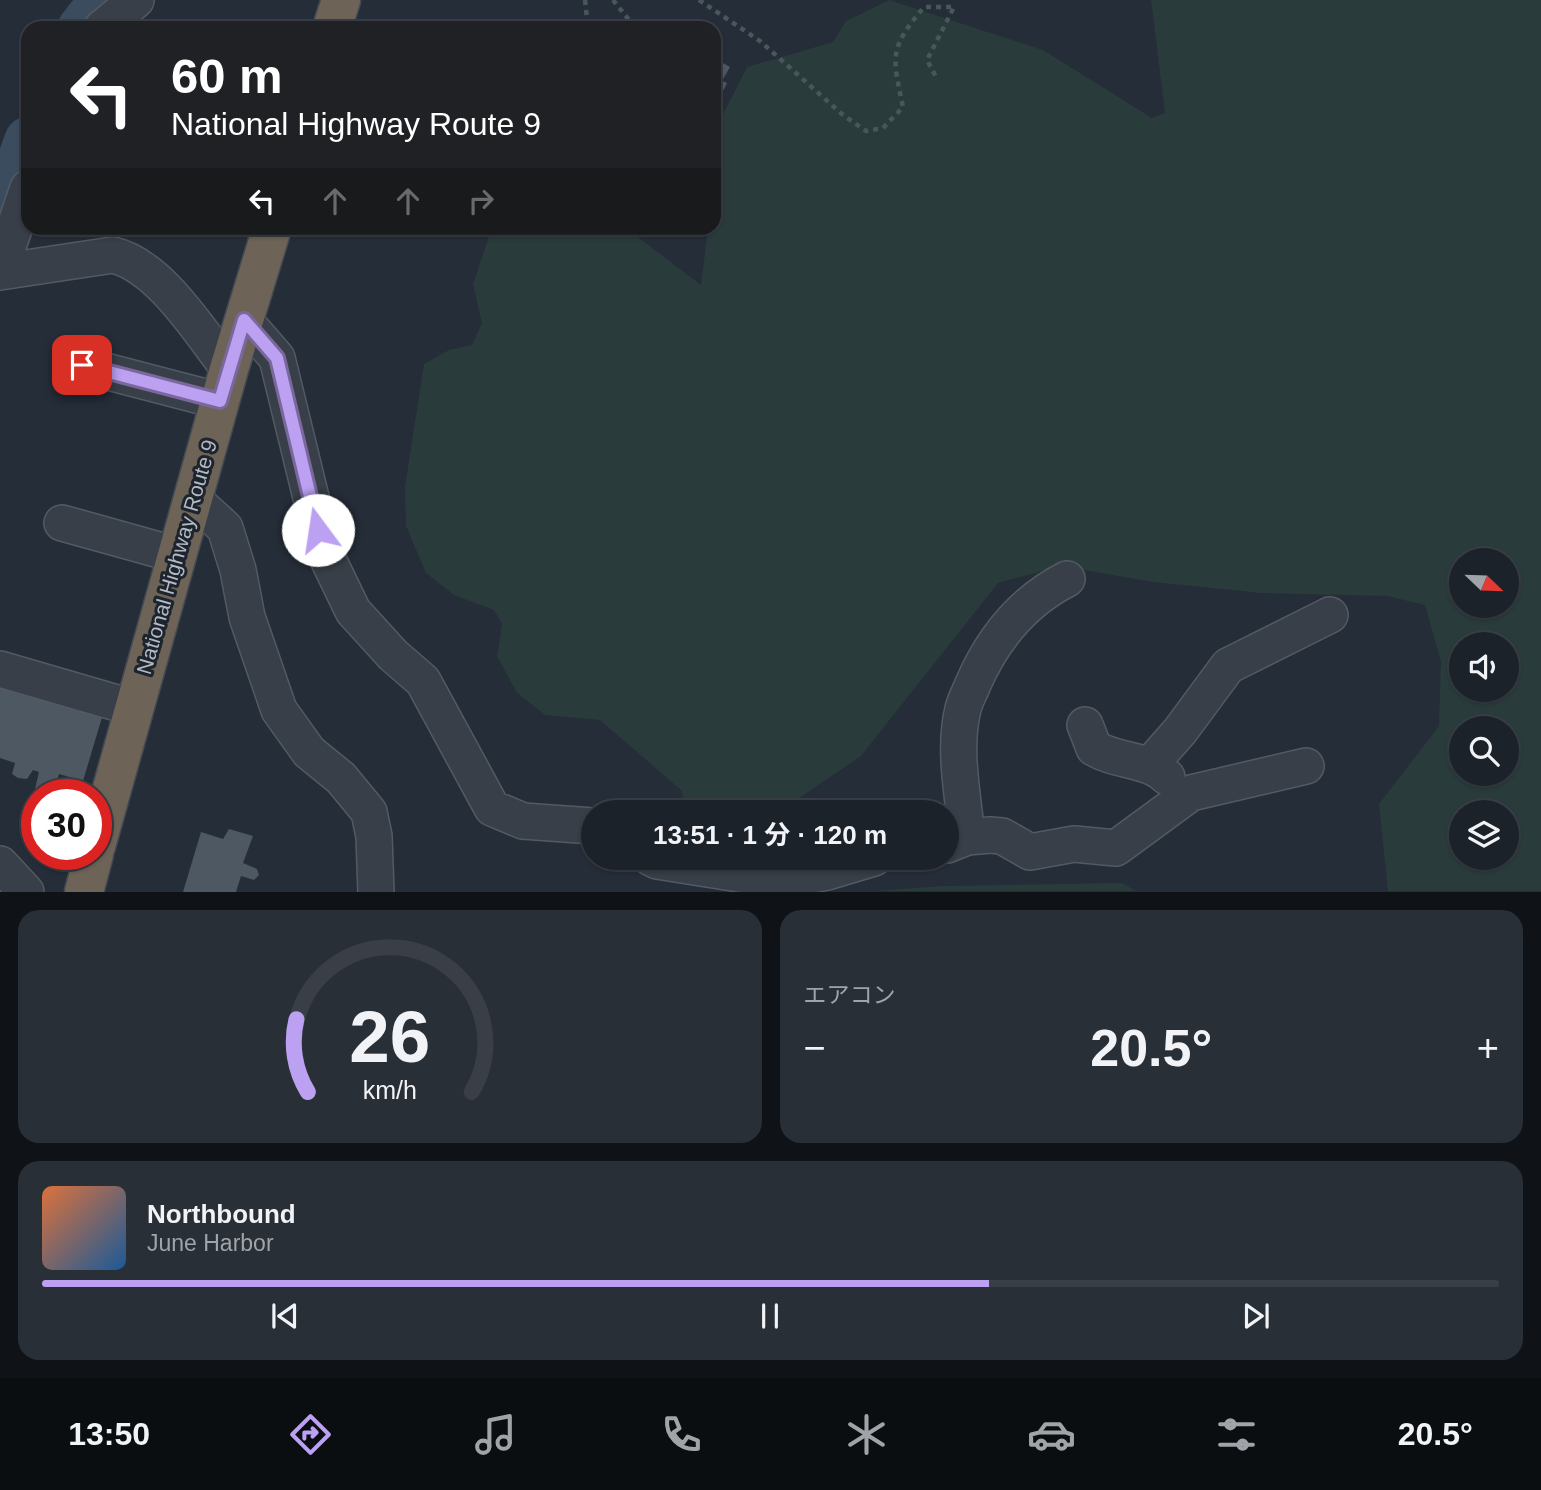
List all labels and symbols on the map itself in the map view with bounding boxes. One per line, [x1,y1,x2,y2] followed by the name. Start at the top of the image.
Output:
[52,335,112,395] pin
[132,437,221,677] street label: National Highway Route 9
[281,493,355,567] position arrow
[1449,548,1519,618] north arrow
[21,779,112,870] speed limit sign: 30

